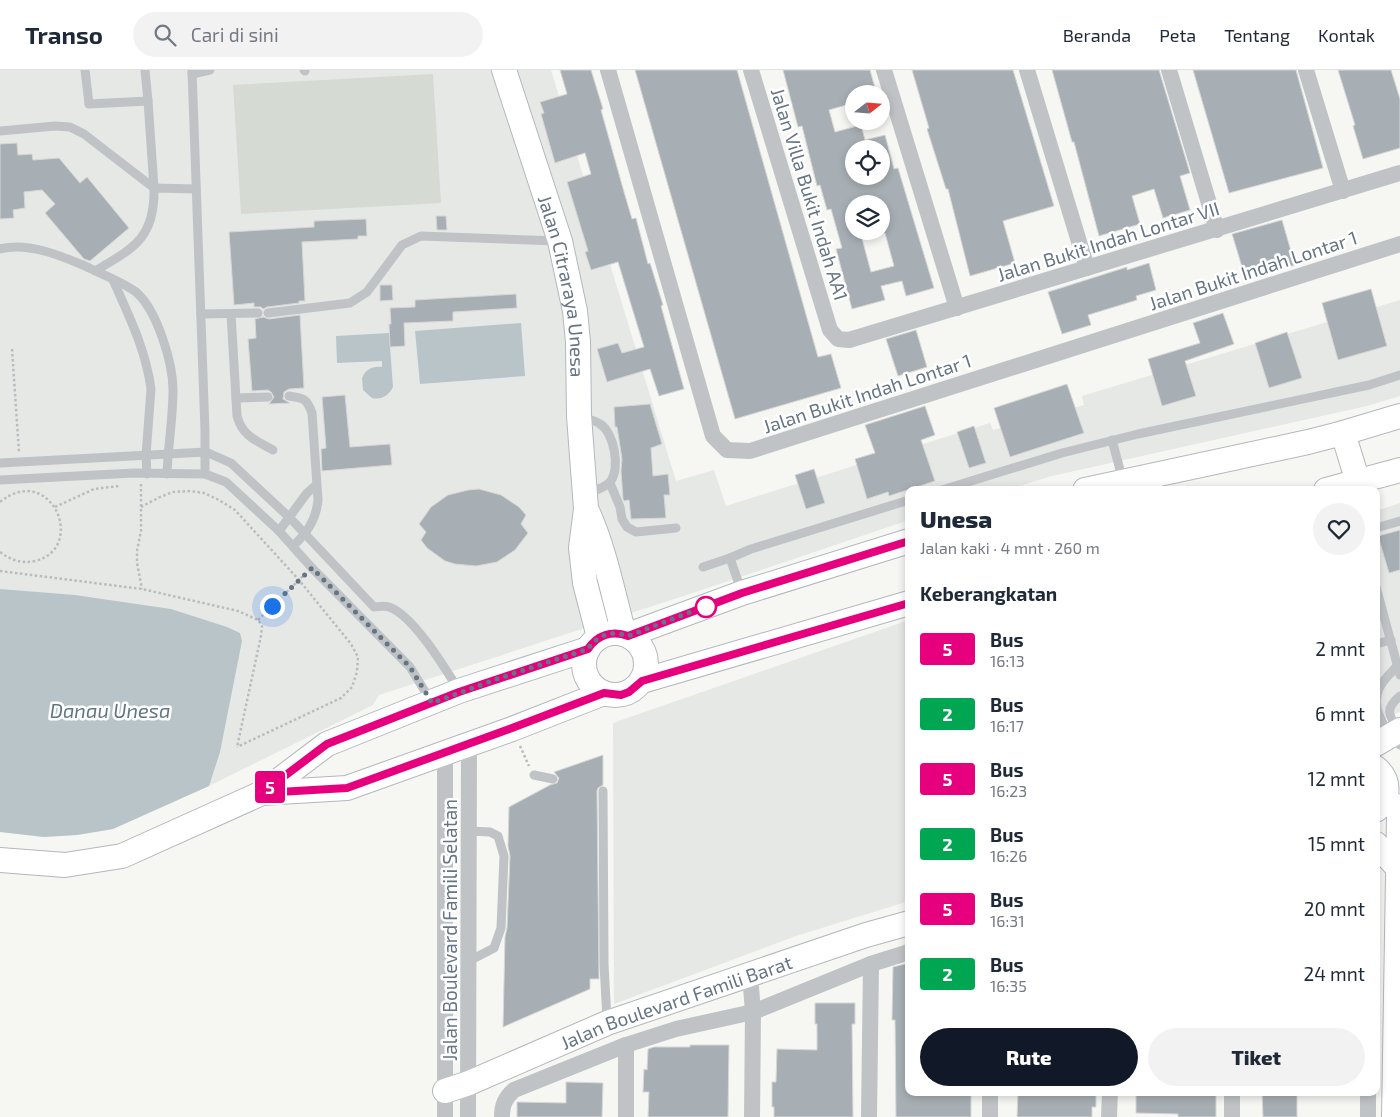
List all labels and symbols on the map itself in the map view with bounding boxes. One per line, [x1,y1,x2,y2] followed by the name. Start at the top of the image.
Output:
[767,85,853,303] street label: Jalan Villa Bukit Indah AA1
[845,85,890,130] north arrow
[534,192,590,377] street label: Jalan Citraraya Unesa
[994,196,1222,286] street label: Jalan Bukit Indah Lontar VII
[1146,225,1360,315] street label: Jalan Bukit Indah Lontar 1
[760,348,974,438] street label: Jalan Bukit Indah Lontar 1
[260,594,285,619] your location
[695,596,717,618] unlabelled marker
[50,698,170,722] water label: Danau Unesa
[254,771,286,803] line badge: 5
[438,799,461,1061] street label: Jalan Boulevard Famili Selatan
[557,950,795,1053] street label: Jalan Boulevard Famili Barat

